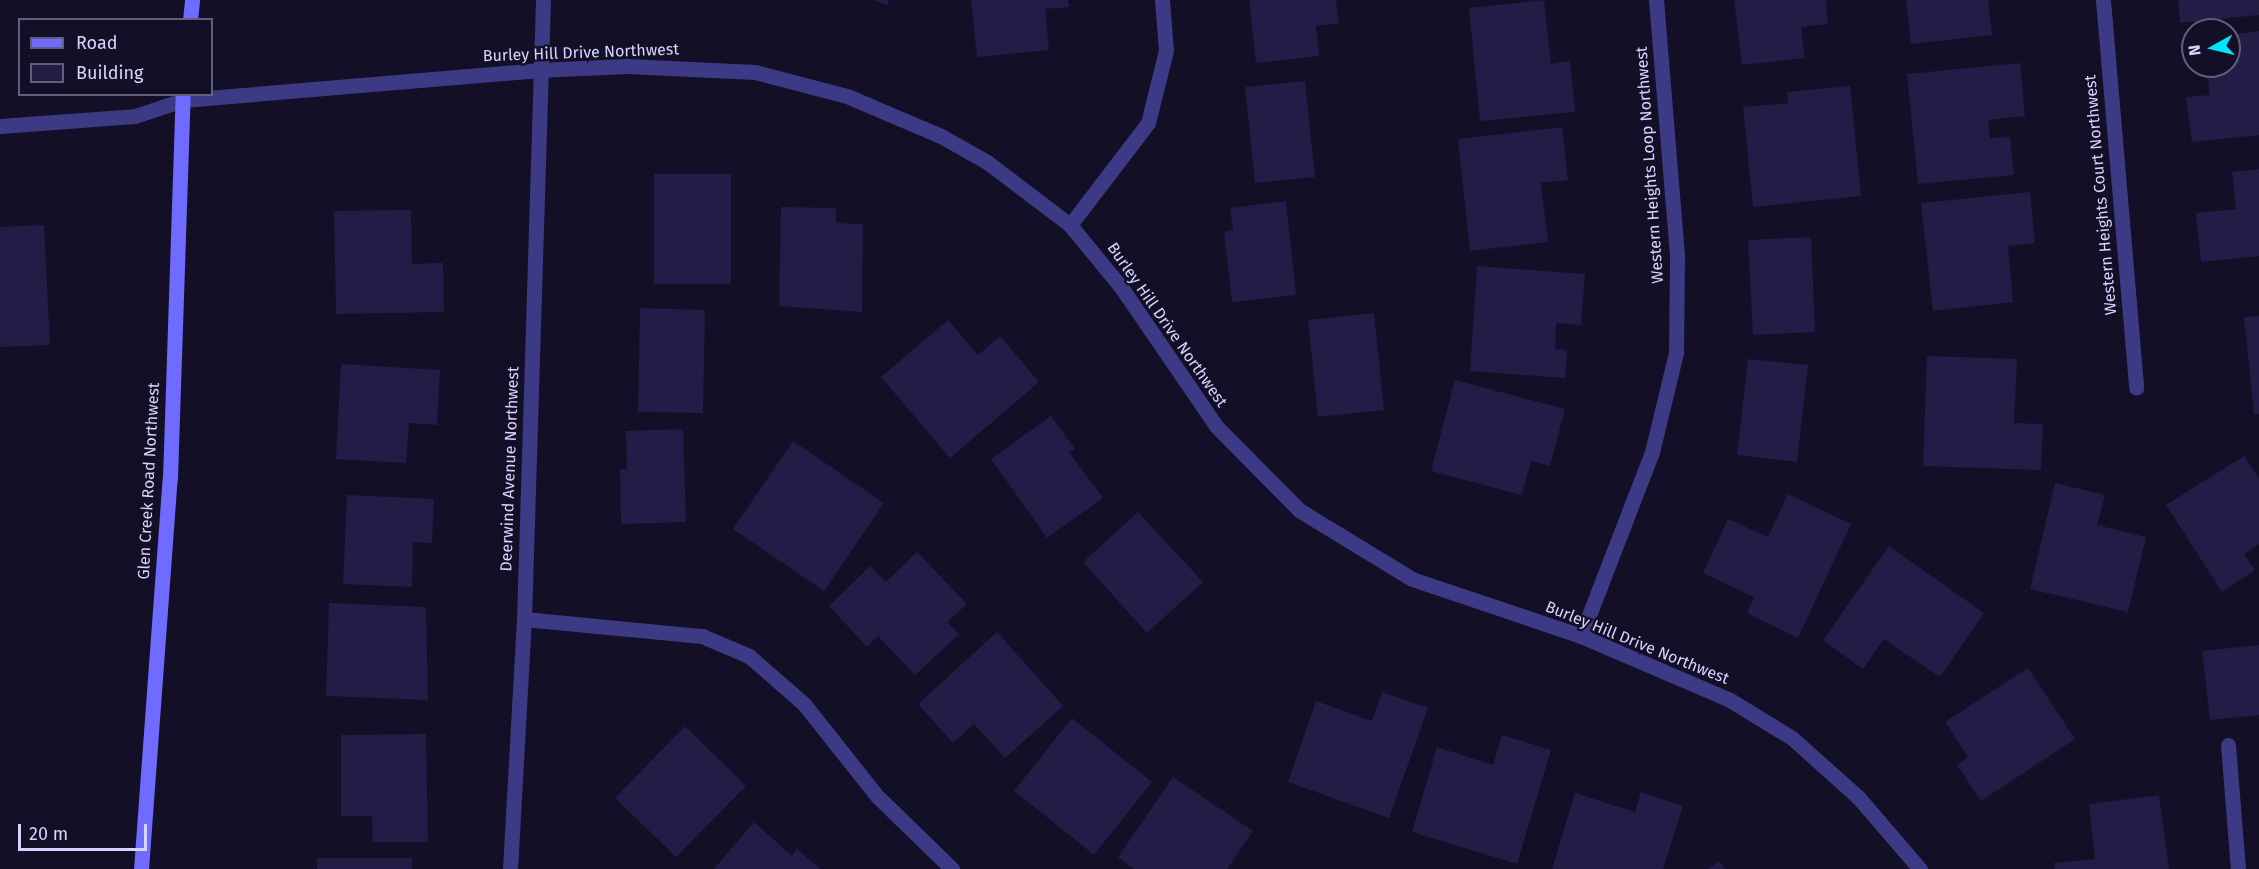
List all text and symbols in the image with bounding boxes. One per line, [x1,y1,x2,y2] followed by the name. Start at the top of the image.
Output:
[18,18,213,96] legend
[2181,18,2241,78] north arrow
[76,32,118,54] text: Road
[483,40,679,66] street label: Burley Hill Drive Northwest
[2185,44,2205,57] text: N
[1632,46,1668,284] street label: Western Heights Loop Northwest
[76,62,143,84] text: Building
[2081,74,2121,316] street label: Western Heights Court Northwest
[1103,239,1231,411] street label: Burley Hill Drive Northwest
[497,366,523,572] street label: Deerwind Avenue Northwest
[134,382,164,580] street label: Glen Creek Road Northwest
[1542,597,1732,689] street label: Burley Hill Drive Northwest
[21,812,150,850] scale bar
[29,823,68,845] text: 20 m

